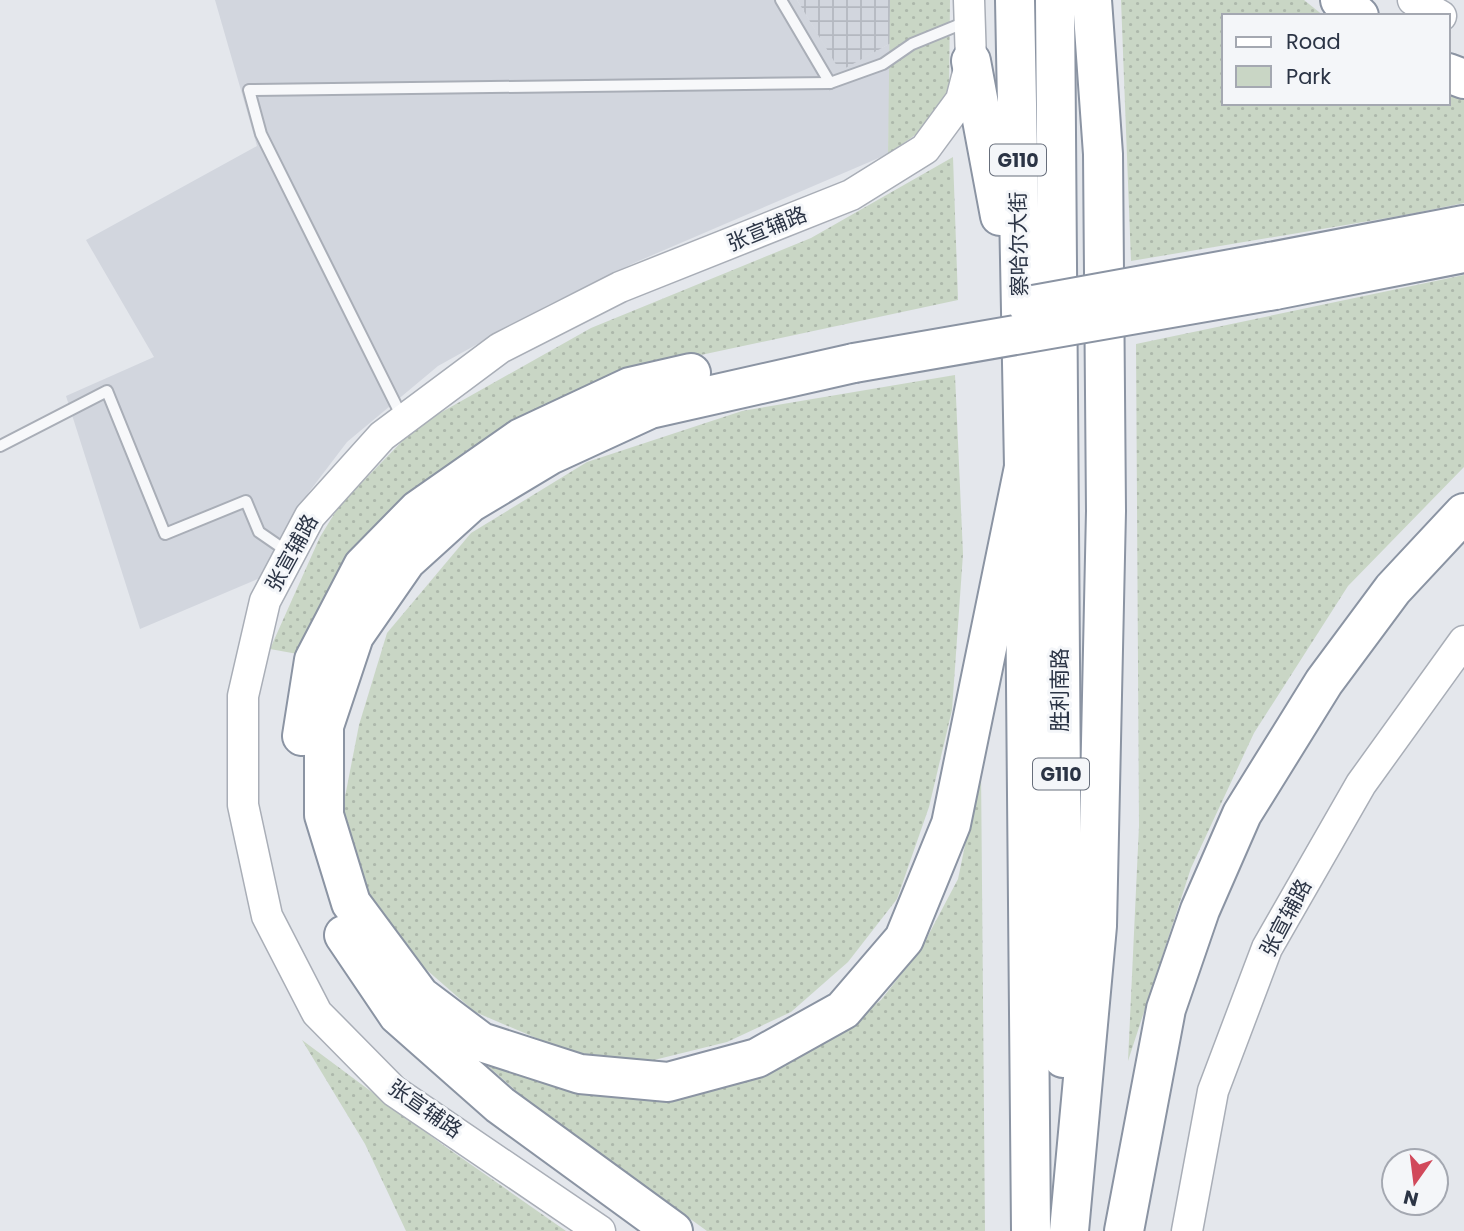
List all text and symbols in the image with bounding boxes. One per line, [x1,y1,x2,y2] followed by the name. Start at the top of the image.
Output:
[1222,14,1450,105] legend
[1286,27,1341,56] text: Road
[1286,62,1331,91] text: Park
[990,144,1046,176] road number: G110
[1003,191,1034,297] street label: 察哈尔大街
[722,199,811,258] street label: 张宣辅路
[259,509,325,597] street label: 张宣辅路
[1045,648,1074,732] street label: 胜利南路
[1033,758,1089,790] road number: G110
[1253,874,1318,962] street label: 张宣辅路
[383,1073,468,1145] street label: 张宣辅路
[1380,1147,1450,1217] north arrow
[1401,1183,1421,1213] text: N

